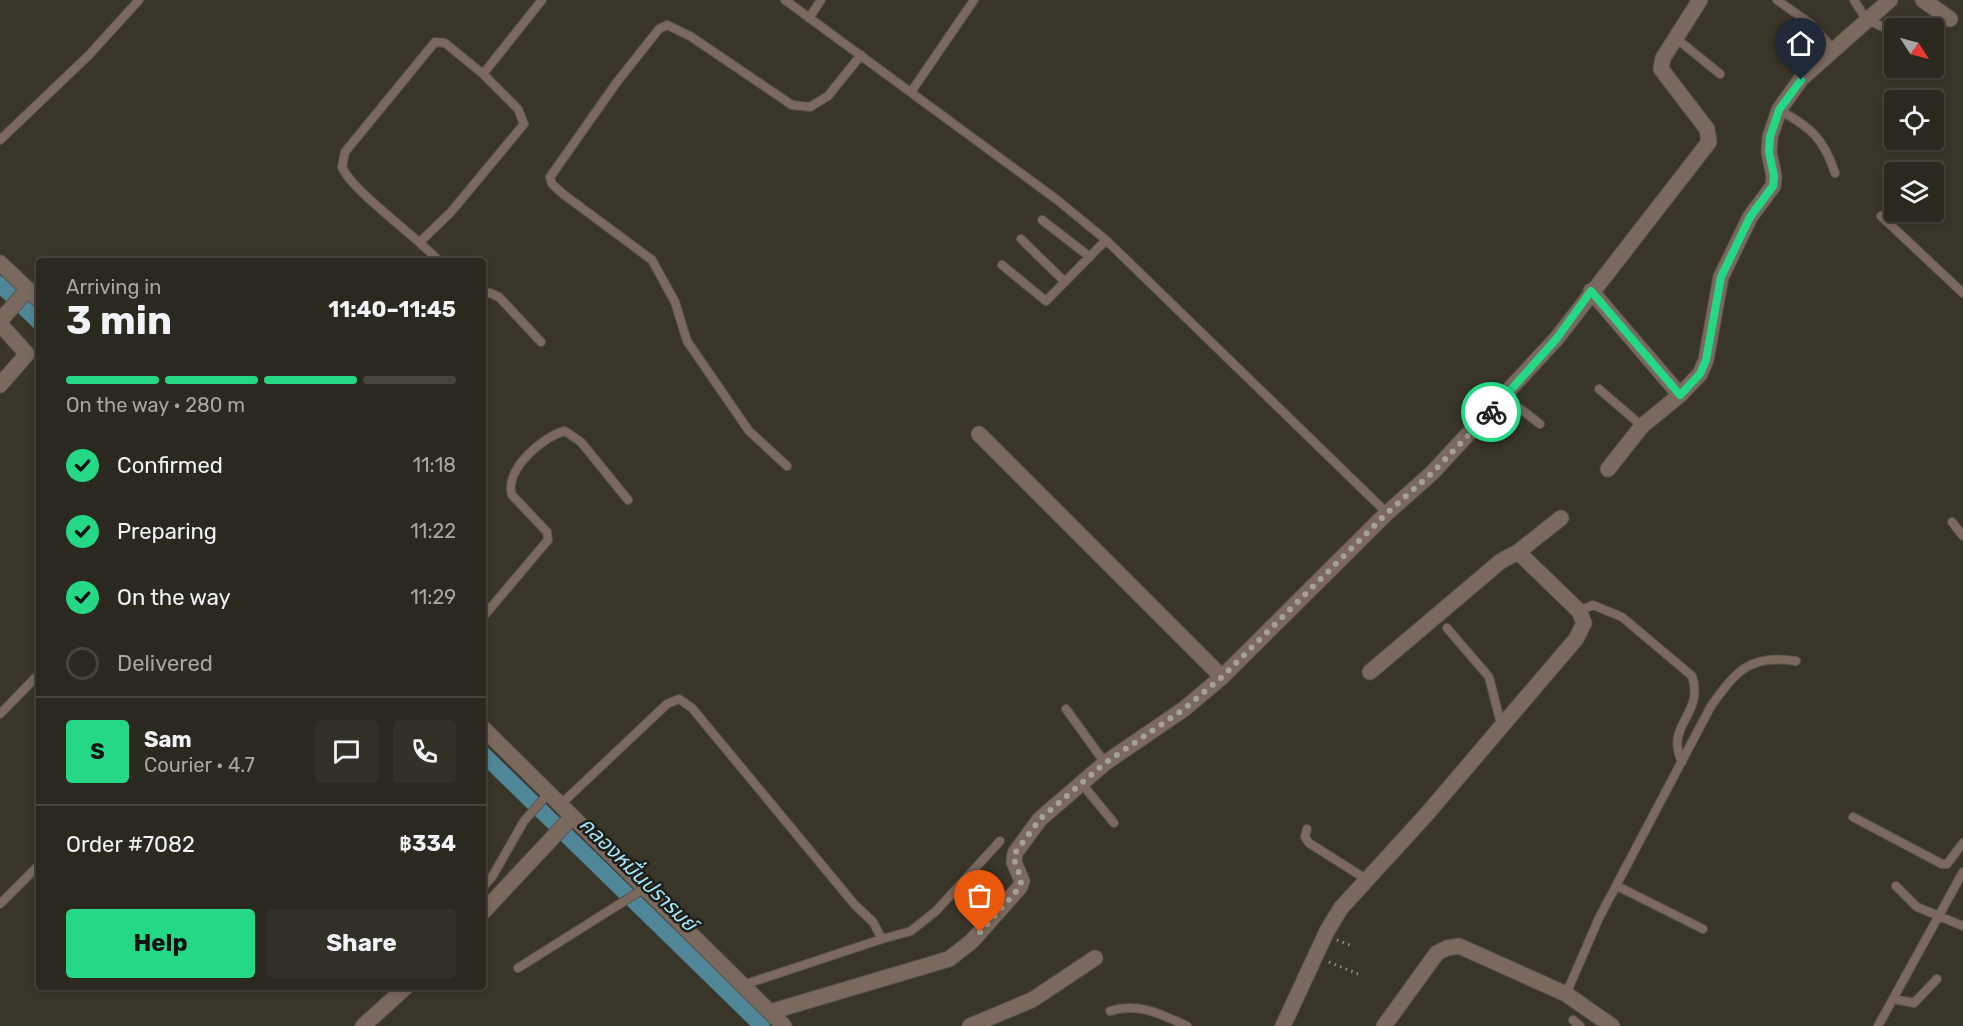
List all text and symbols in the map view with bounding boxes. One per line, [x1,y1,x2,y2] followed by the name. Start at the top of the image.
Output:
[1775,18,1826,80] pin
[1884,18,1944,78] north arrow
[1884,18,1944,222] map controls
[1784,27,1817,60] icon: home
[1884,90,1944,150] button: locate
[1884,162,1944,222] button: layers
[66,275,161,299] text: Arriving in
[328,296,456,323] text: 11:40–11:45
[66,298,172,344] text: 3 min
[1461,382,1521,442] courier
[66,393,245,417] text: On the way · 280 m
[1475,396,1508,429] icon: bike
[66,449,99,482] icon: check
[117,452,223,479] text: Confirmed
[412,453,456,477] text: 11:18
[66,515,99,548] icon: check
[117,518,217,545] text: Preparing
[410,519,456,543] text: 11:22
[66,581,99,614] icon: check
[117,584,231,611] text: On the way
[410,585,456,609] text: 11:29
[117,650,213,677] text: Delivered
[315,720,378,783] button: chat
[393,720,456,783] button: phone
[144,726,192,753] text: Sam
[90,738,105,765] text: S
[144,753,255,777] text: Courier · 4.7
[574,810,707,939] water label: คลองหมื่นปรารมย์
[399,830,456,857] text: ฿334
[66,831,195,858] text: Order #7082
[954,870,1005,932] pin
[963,879,996,912] icon: bag
[66,909,255,978] button: Help
[267,909,456,978] button: Share

